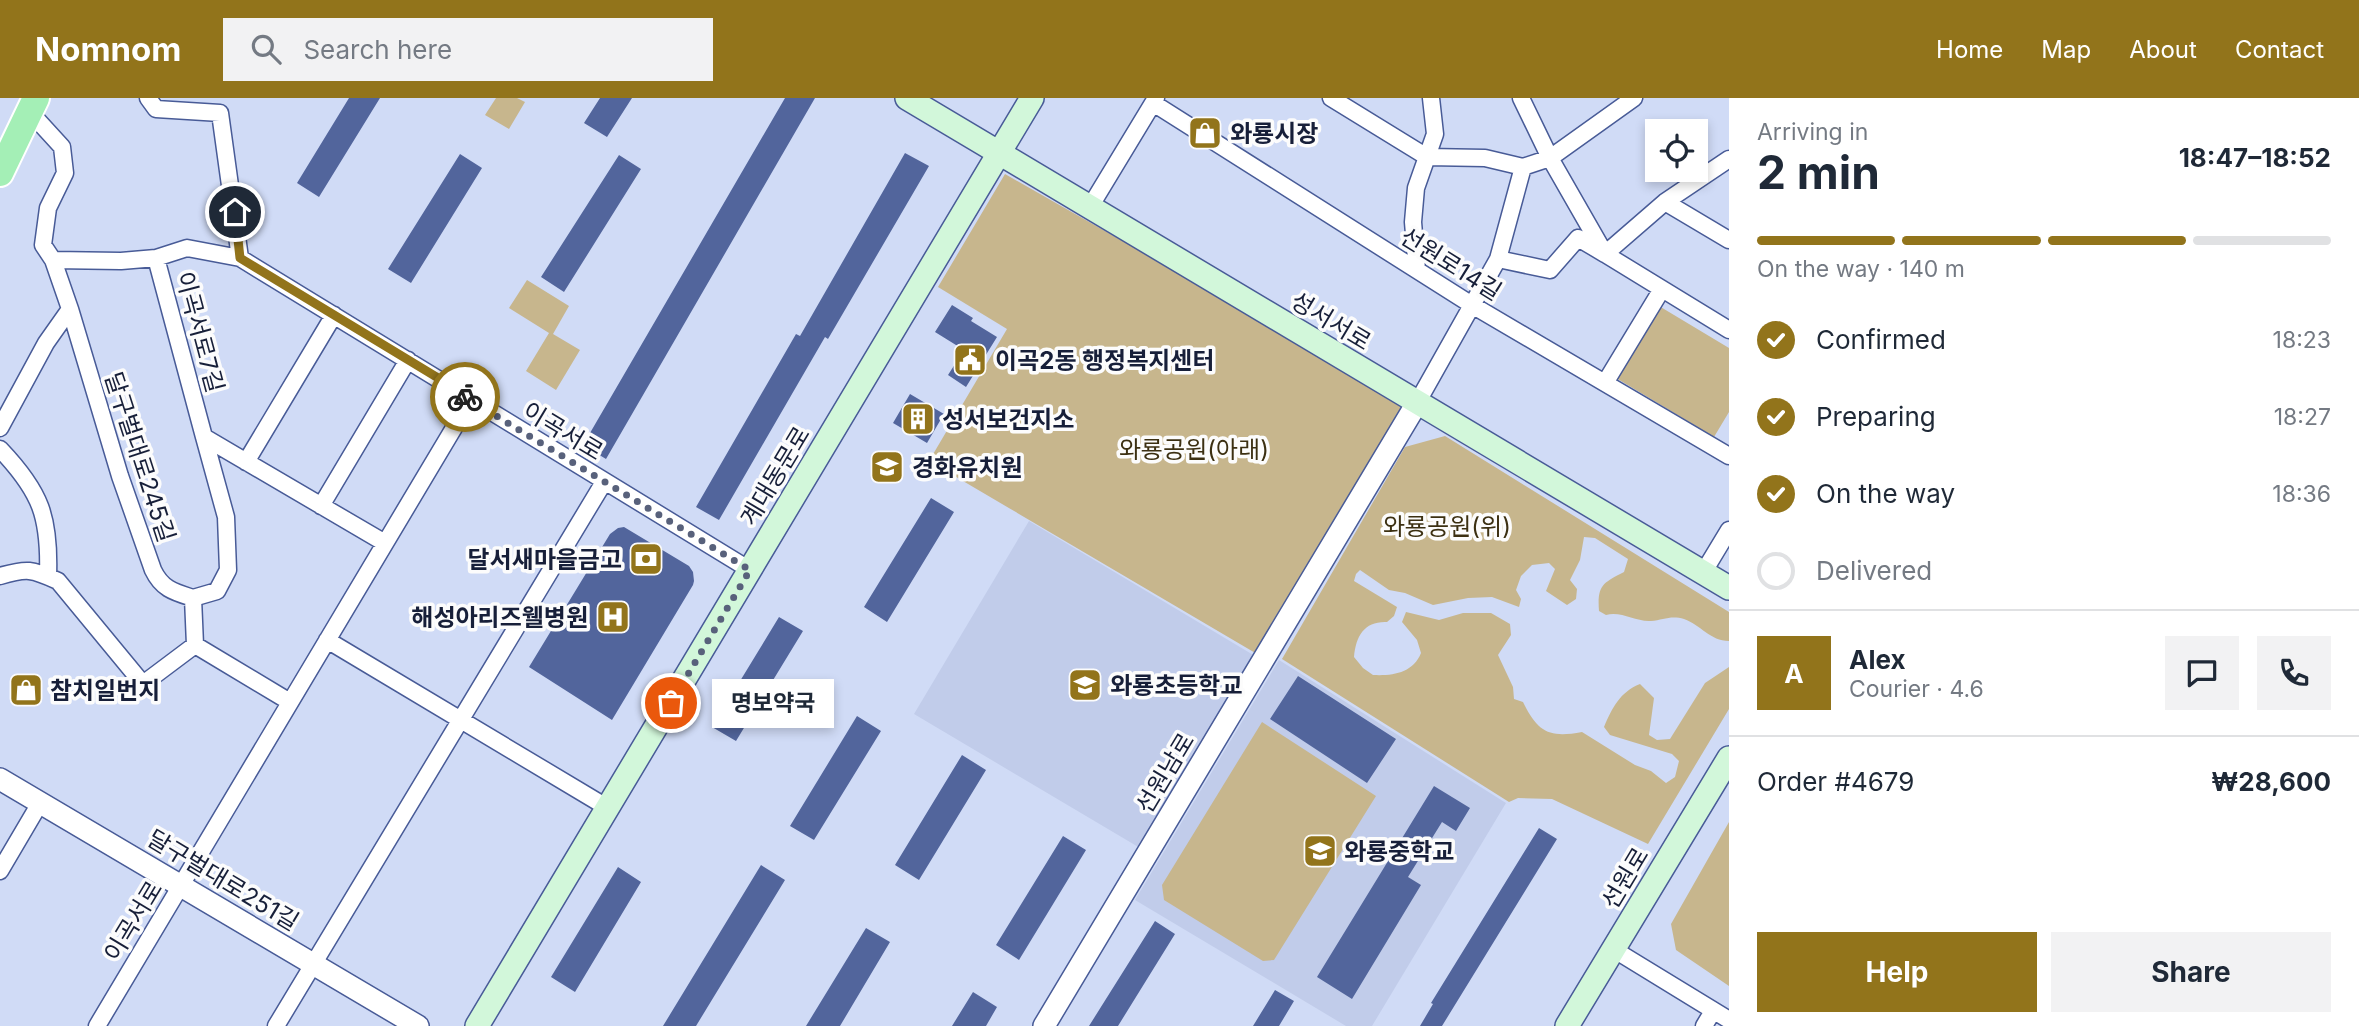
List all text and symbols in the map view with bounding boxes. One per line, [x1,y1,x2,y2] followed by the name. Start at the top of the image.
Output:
[223,18,713,81] search box
[35,29,181,69] text: Nomnom
[247,30,285,68] icon: search
[303,34,452,65] text: Search here
[1936,35,2003,64] text: Home
[2041,35,2091,64] text: Map
[2129,35,2197,64] text: About
[2235,35,2324,64] text: Contact
[1186,114,1224,152] shop icon: 와룡시장
[1757,118,1868,146] text: Arriving in
[1230,119,1318,148] place label: 와룡시장
[1645,119,1708,182] map controls
[1645,119,1708,182] button: locate
[2179,142,2331,173] text: 18:47–18:52
[1757,144,1880,200] text: 2 min
[205,182,265,242] pin
[216,193,254,231] icon: home
[1395,222,1507,306] street label: 선원로14길
[1757,255,1965,283] text: On the way · 140 m
[170,268,230,396] street label: 이곡서로7길
[1286,286,1376,356] street label: 성서서로
[1757,321,1795,359] icon: check
[1816,324,1946,355] text: Confirmed
[2273,326,2331,354] text: 18:23
[951,341,989,379] public building icon: 이곡2동 행정복지센터
[995,346,1215,375] place label: 이곡2동 행정복지센터
[430,362,500,432] courier
[99,368,181,546] street label: 달구벌대로245길
[446,378,484,416] icon: bike
[518,396,608,466] street label: 이곡서로
[1757,398,1795,436] icon: check
[899,400,937,438] building icon: 성서보건지소
[1816,401,1936,432] text: Preparing
[2274,403,2331,431] text: 18:27
[942,405,1074,434] place label: 성서보건지소
[734,421,816,531] street label: 계대동문로
[1119,435,1269,464] park label: 와룡공원(아래)
[868,448,906,486] school or university icon: 경화유치원
[912,453,1022,482] place label: 경화유치원
[1757,475,1795,513] icon: check
[1816,478,1955,509] text: On the way
[2272,480,2331,508] text: 18:36
[1383,512,1511,541] park label: 와룡공원(위)
[627,540,665,578] bank icon: 달서새마을금고
[467,545,622,574] place label: 달서새마을금고
[1816,555,1932,586] text: Delivered
[594,598,632,636] hospital icon: 해성아리즈웰병원
[411,603,588,632] place label: 해성아리즈웰병원
[2165,636,2239,710] button: chat
[2257,636,2331,710] button: phone
[1849,644,1906,675] text: Alex
[1784,658,1804,689] text: A
[1066,666,1104,704] school or university icon: 와룡초등학교
[7,671,45,709] shop icon: 참치일번지
[1110,671,1242,700] place label: 와룡초등학교
[641,673,701,733] pin
[1849,675,1984,703] text: Courier · 4.6
[50,676,160,705] place label: 참치일번지
[713,678,836,728] callout: 명보약국
[652,684,690,722] icon: bag
[731,689,815,717] text: 명보약국
[1130,728,1200,818] street label: 선원남로
[1757,766,1914,797] text: Order #4679
[2211,766,2331,797] text: ₩28,600
[142,823,304,937] street label: 달구벌대로251길
[1301,832,1339,870] school or university icon: 와룡중학교
[1344,837,1454,866] place label: 와룡중학교
[1596,842,1654,914] street label: 선원로
[98,876,168,966] street label: 이곡서로
[1757,932,2037,1012] button: Help
[2051,932,2331,1012] button: Share

